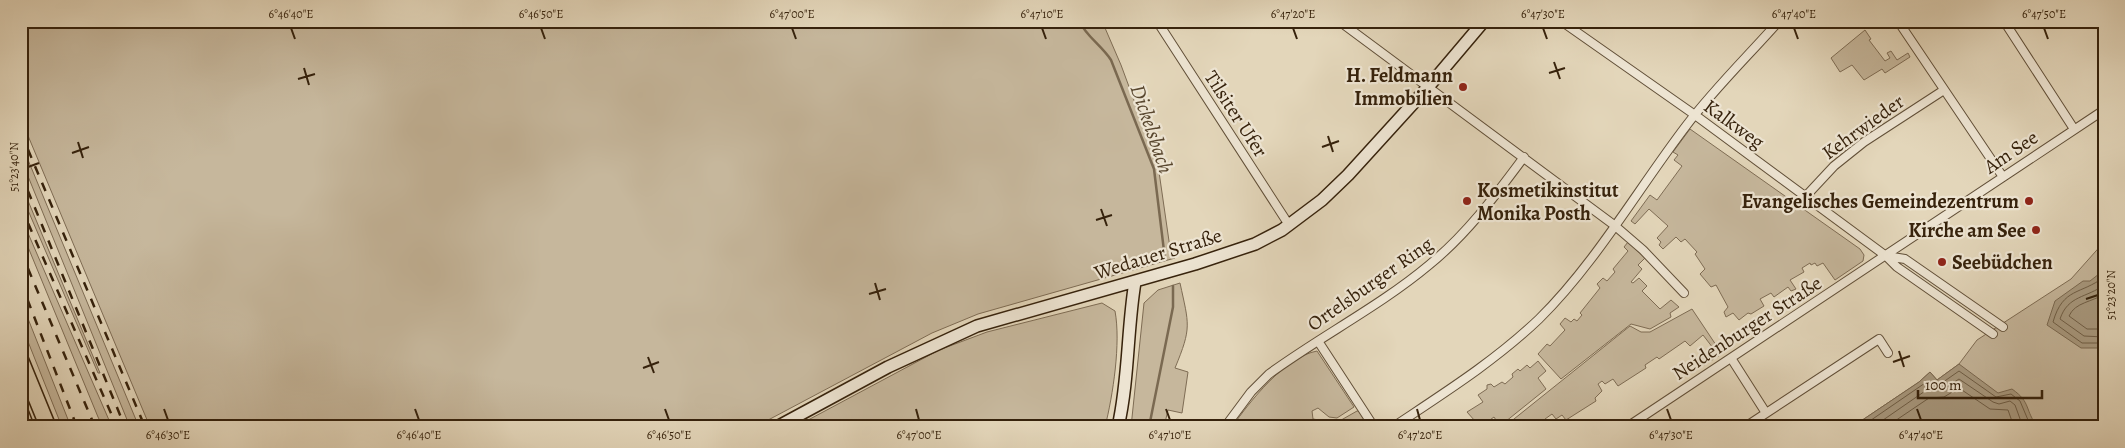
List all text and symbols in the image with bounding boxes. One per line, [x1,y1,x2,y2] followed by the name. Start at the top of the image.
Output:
[269,6,313,22] text: 6°46'40"E
[519,6,563,22] text: 6°46'50"E
[769,6,815,22] text: 6°47'00"E
[1021,6,1063,22] text: 6°47'10"E
[1271,6,1315,22] text: 6°47'20"E
[1521,6,1565,22] text: 6°47'30"E
[1772,6,1816,22] text: 6°47'40"E
[2022,6,2066,22] text: 6°47'50"E
[1346,62,1453,112] place label: H. Feldmann Immobilien
[1198,65,1274,163] street label: Tilsiter Ufer
[1124,81,1180,177] water label: Dickelsbach
[1457,81,1469,93] marker: H. Feldmann Immobilien
[1816,88,1910,166] street label: Kehrwieder
[1698,93,1770,155] street label: Kalkweg
[1978,124,2043,181] street label: Am See
[6,142,22,192] text: 51°23'40"N
[1477,177,1619,227] place label: Kosmetikinstitut Monika Posth
[1742,188,2019,215] place label: Evangelisches Gemeindezentrum
[1461,195,1473,207] marker: Kosmetikinstitut Monika Posth
[2023,195,2035,207] marker: Evangelisches Gemeindezentrum
[1908,217,2026,244] place label: Kirche am See
[1090,222,1225,287] street label: Wedauer Straße
[2030,224,2042,236] marker: Kirche am See
[1302,231,1438,337] street label: Ortelsburger Ring
[1952,249,2053,276] place label: Seebüdchen
[1936,256,1948,268] marker: Seebüdchen
[1667,269,1827,387] street label: Neidenburger Straße
[2103,270,2119,320] text: 51°23'20"N
[1918,368,2041,400] scale bar
[1925,375,1962,395] text: 100 m
[146,427,190,443] text: 6°46'30"E
[397,427,441,443] text: 6°46'40"E
[647,427,691,443] text: 6°46'50"E
[896,427,942,443] text: 6°47'00"E
[1149,427,1191,443] text: 6°47'10"E
[1398,427,1442,443] text: 6°47'20"E
[1649,427,1693,443] text: 6°47'30"E
[1899,427,1943,443] text: 6°47'40"E

